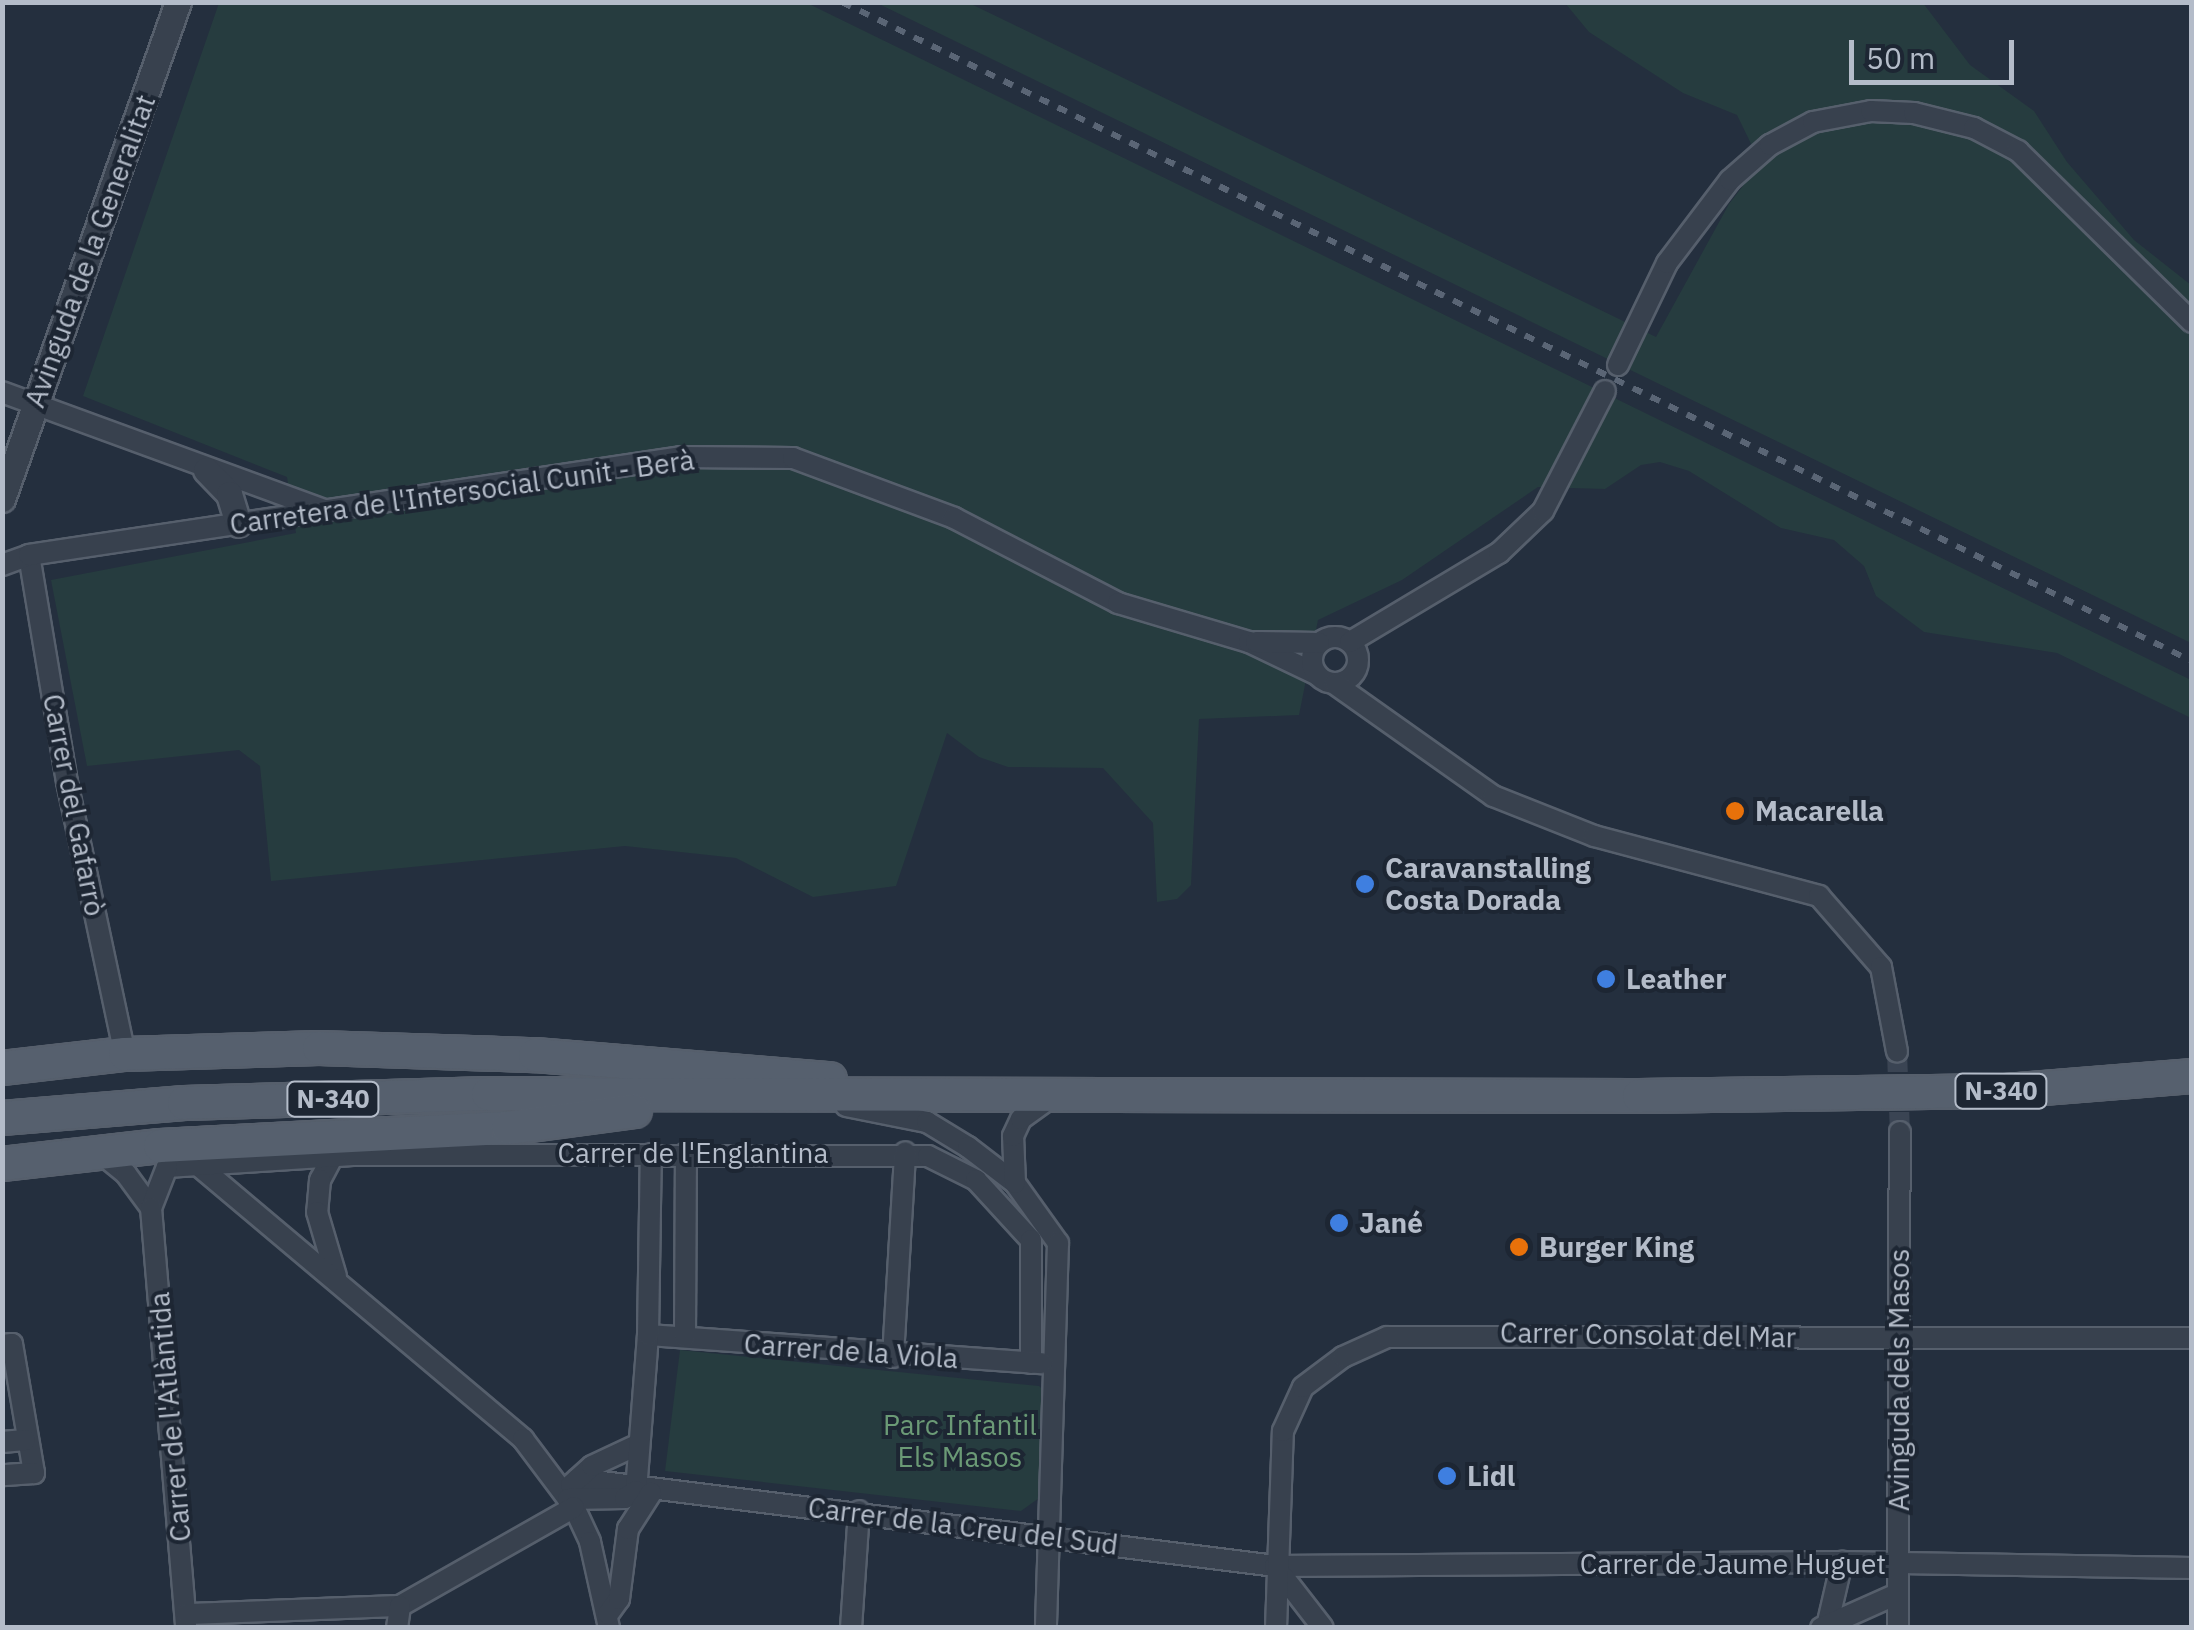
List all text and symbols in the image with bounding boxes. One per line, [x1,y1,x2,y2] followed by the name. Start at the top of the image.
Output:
[1854,20,2019,82] scale bar
[1866,38,1935,77] text: 50 m
[18,90,162,412] street label: Avinguda de la Generalitat
[228,443,696,541] street label: Carretera de l'Intersocial Cunit - Berà
[36,691,112,919] street label: Carrer del Gafarrò
[1755,794,1884,828] place label: Macarella
[1724,800,1746,822] marker: Macarella
[1385,851,1591,917] place label: Caravanstalling Costa Dorada
[1354,873,1376,895] marker: Caravanstalling Costa Dorada
[1626,962,1727,996] place label: Leather
[1595,968,1617,990] marker: Leather
[1954,1071,2048,1111] road number: N-340
[286,1079,380,1119] road number: N-340
[558,1136,828,1170] street label: Carrer de l'Englantina
[1359,1206,1423,1240] place label: Jané
[1328,1212,1350,1234] marker: Jané
[1539,1230,1694,1264] place label: Burger King
[1508,1236,1530,1258] marker: Burger King
[1882,1249,1916,1511] street label: Avinguda dels Masos
[142,1291,198,1543] street label: Carrer de l'Atlàntida
[1500,1316,1796,1354] street label: Carrer Consolat del Mar
[743,1327,959,1375] street label: Carrer de la Viola
[883,1408,1037,1474] park label: Parc Infantil Els Masos
[1467,1459,1515,1493] place label: Lidl
[1436,1465,1458,1487] marker: Lidl
[806,1490,1120,1562] street label: Carrer de la Creu del Sud
[1580,1547,1886,1581] street label: Carrer de Jaume Huguet

